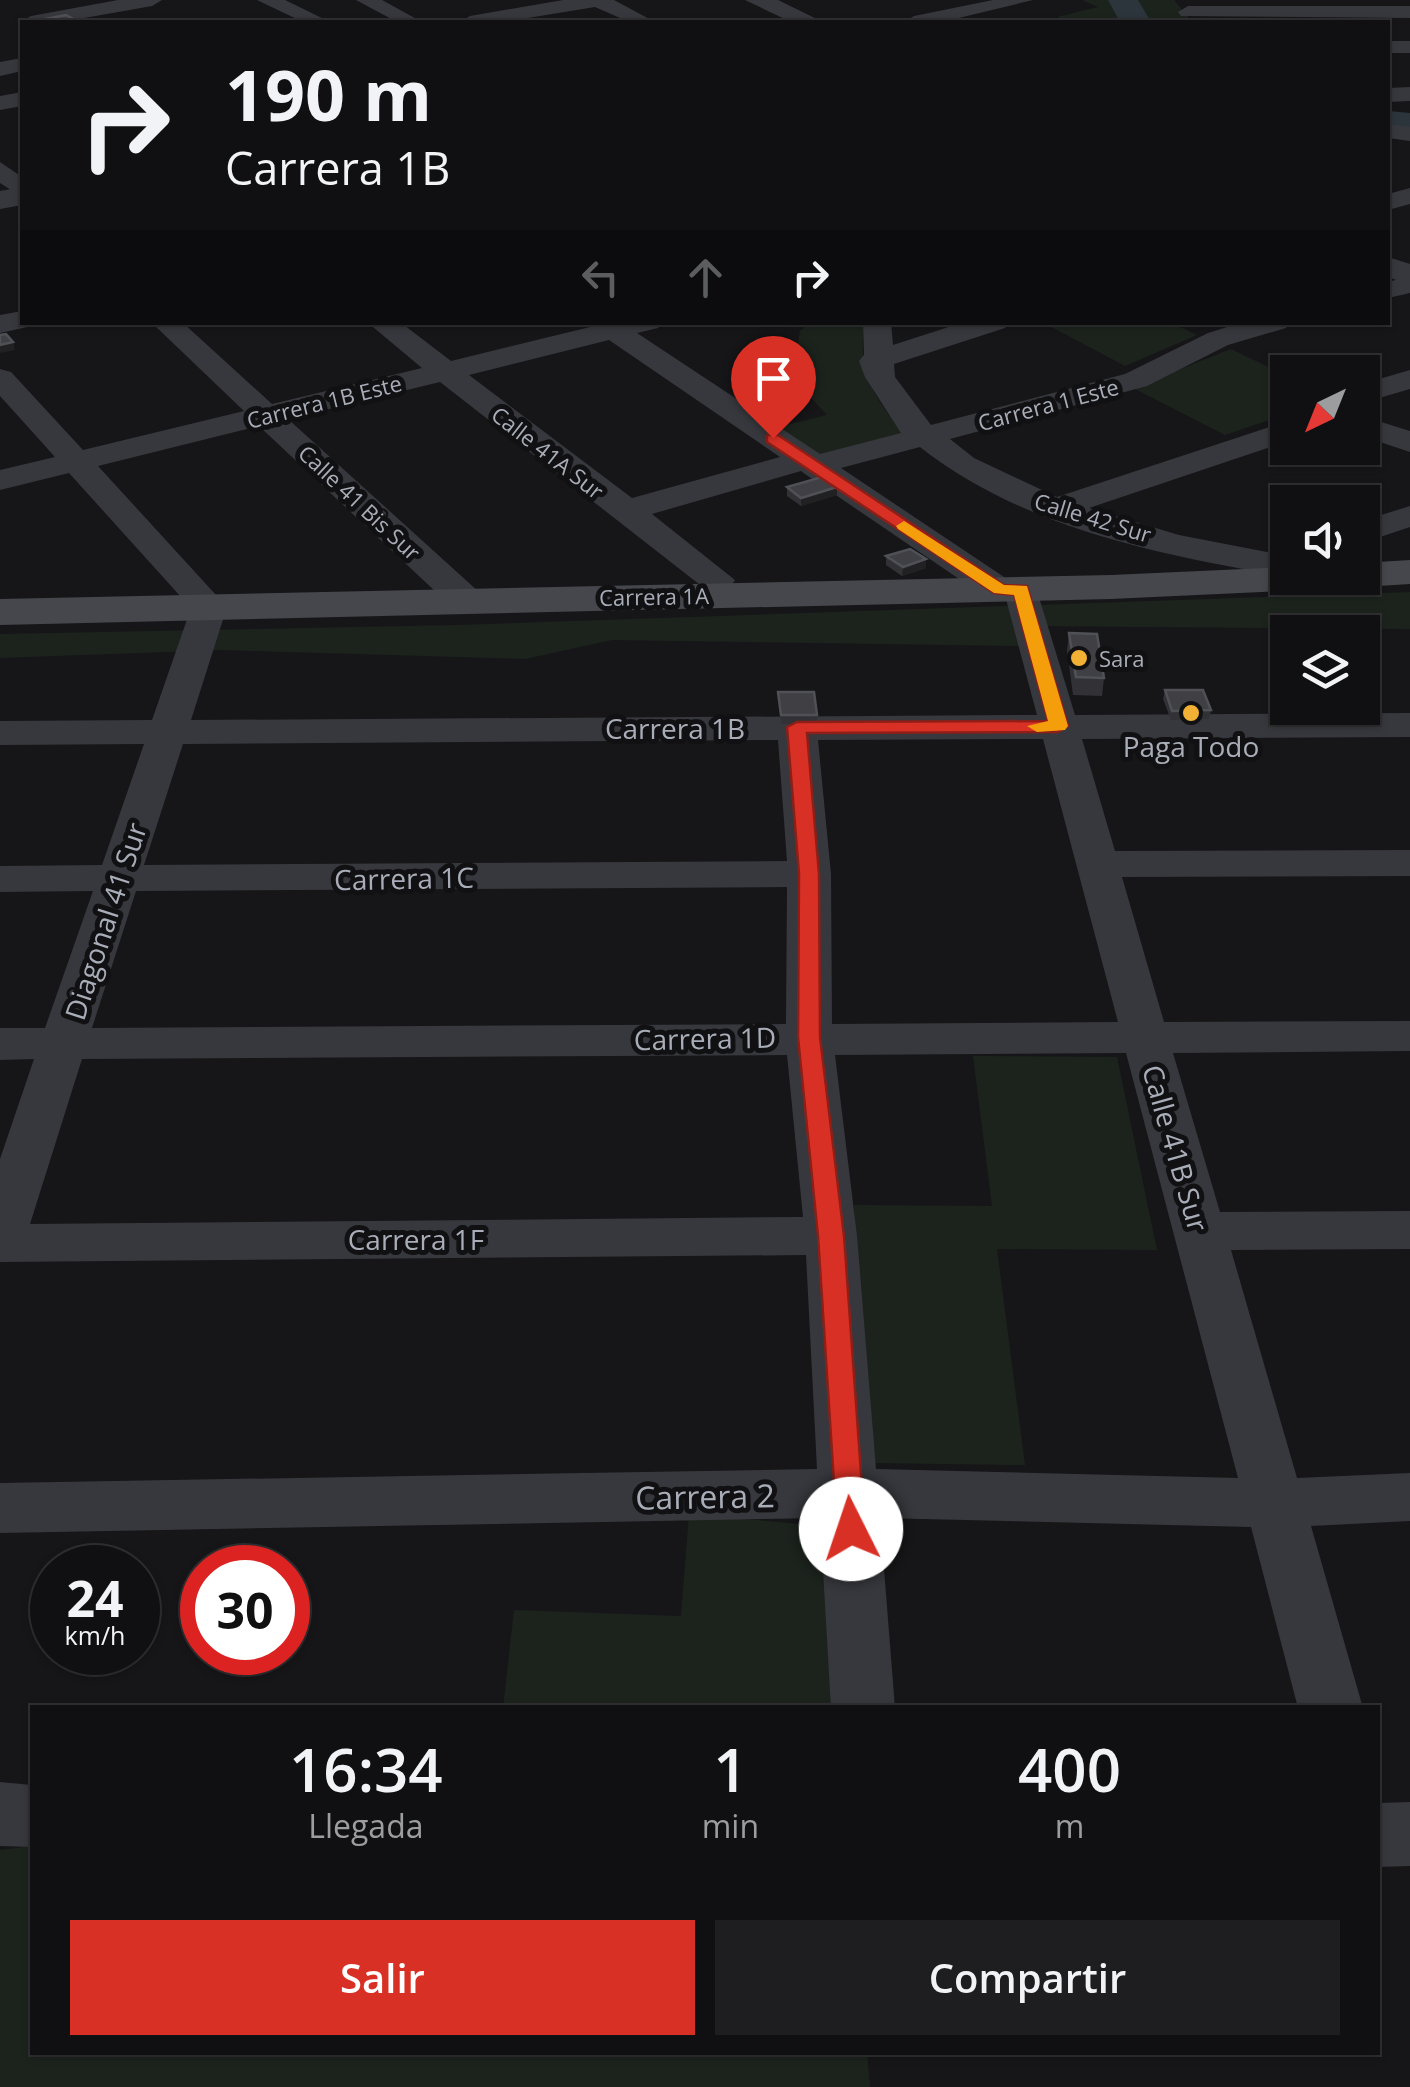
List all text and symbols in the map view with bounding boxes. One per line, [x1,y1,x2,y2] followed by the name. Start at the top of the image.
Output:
[225,46,432,142] text: 190 m
[60,60,190,190] icon: right
[225,137,450,198] text: Carrera 1B
[573,250,628,305] icon: left
[678,250,733,305] icon: ahead
[783,250,838,305] icon: right
[731,336,816,439] pin
[746,351,801,406] icon: arrive
[1270,355,1380,465] north arrow
[1270,355,1380,725] map controls
[243,367,405,435] street label: Carrera 1B Este
[974,371,1122,437] street label: Carrera 1 Este
[486,399,610,505] street label: Calle 41A Sur
[292,438,428,566] street label: Calle 41 Bis Sur
[1031,485,1155,549] street label: Calle 42 Sur
[1270,485,1380,595] button: sound
[599,580,709,612] street label: Carrera 1A
[1270,615,1380,725] button: layers
[1099,643,1145,673] place label: Sara
[1068,647,1090,669] marker: Sara
[1180,702,1202,724] marker: Paga Todo
[605,709,745,747] street label: Carrera 1B
[1123,727,1259,765] place label: Paga Todo
[55,817,155,1025] street label: Diagonal 41 Sur
[334,858,474,898] street label: Carrera 1C
[633,1018,777,1058] street label: Carrera 1D
[1134,1060,1218,1236] street label: Calle 41B Sur
[348,1220,484,1258] street label: Carrera 1F
[635,1473,775,1519] street label: Carrera 2
[799,1477,903,1581] position arrow
[180,1545,310,1675] speed limit sign: 30
[66,1564,124,1632] text: 24
[65,1618,125,1652] text: km/h
[289,1728,443,1810] text: 16:34
[713,1728,748,1810] text: 1
[1018,1728,1121,1810] text: 400
[308,1804,423,1847] text: Llegada
[702,1804,759,1847] text: min
[1055,1804,1084,1847] text: m
[70,1920,695,2035] button: Salir
[715,1920,1340,2035] button: Compartir

